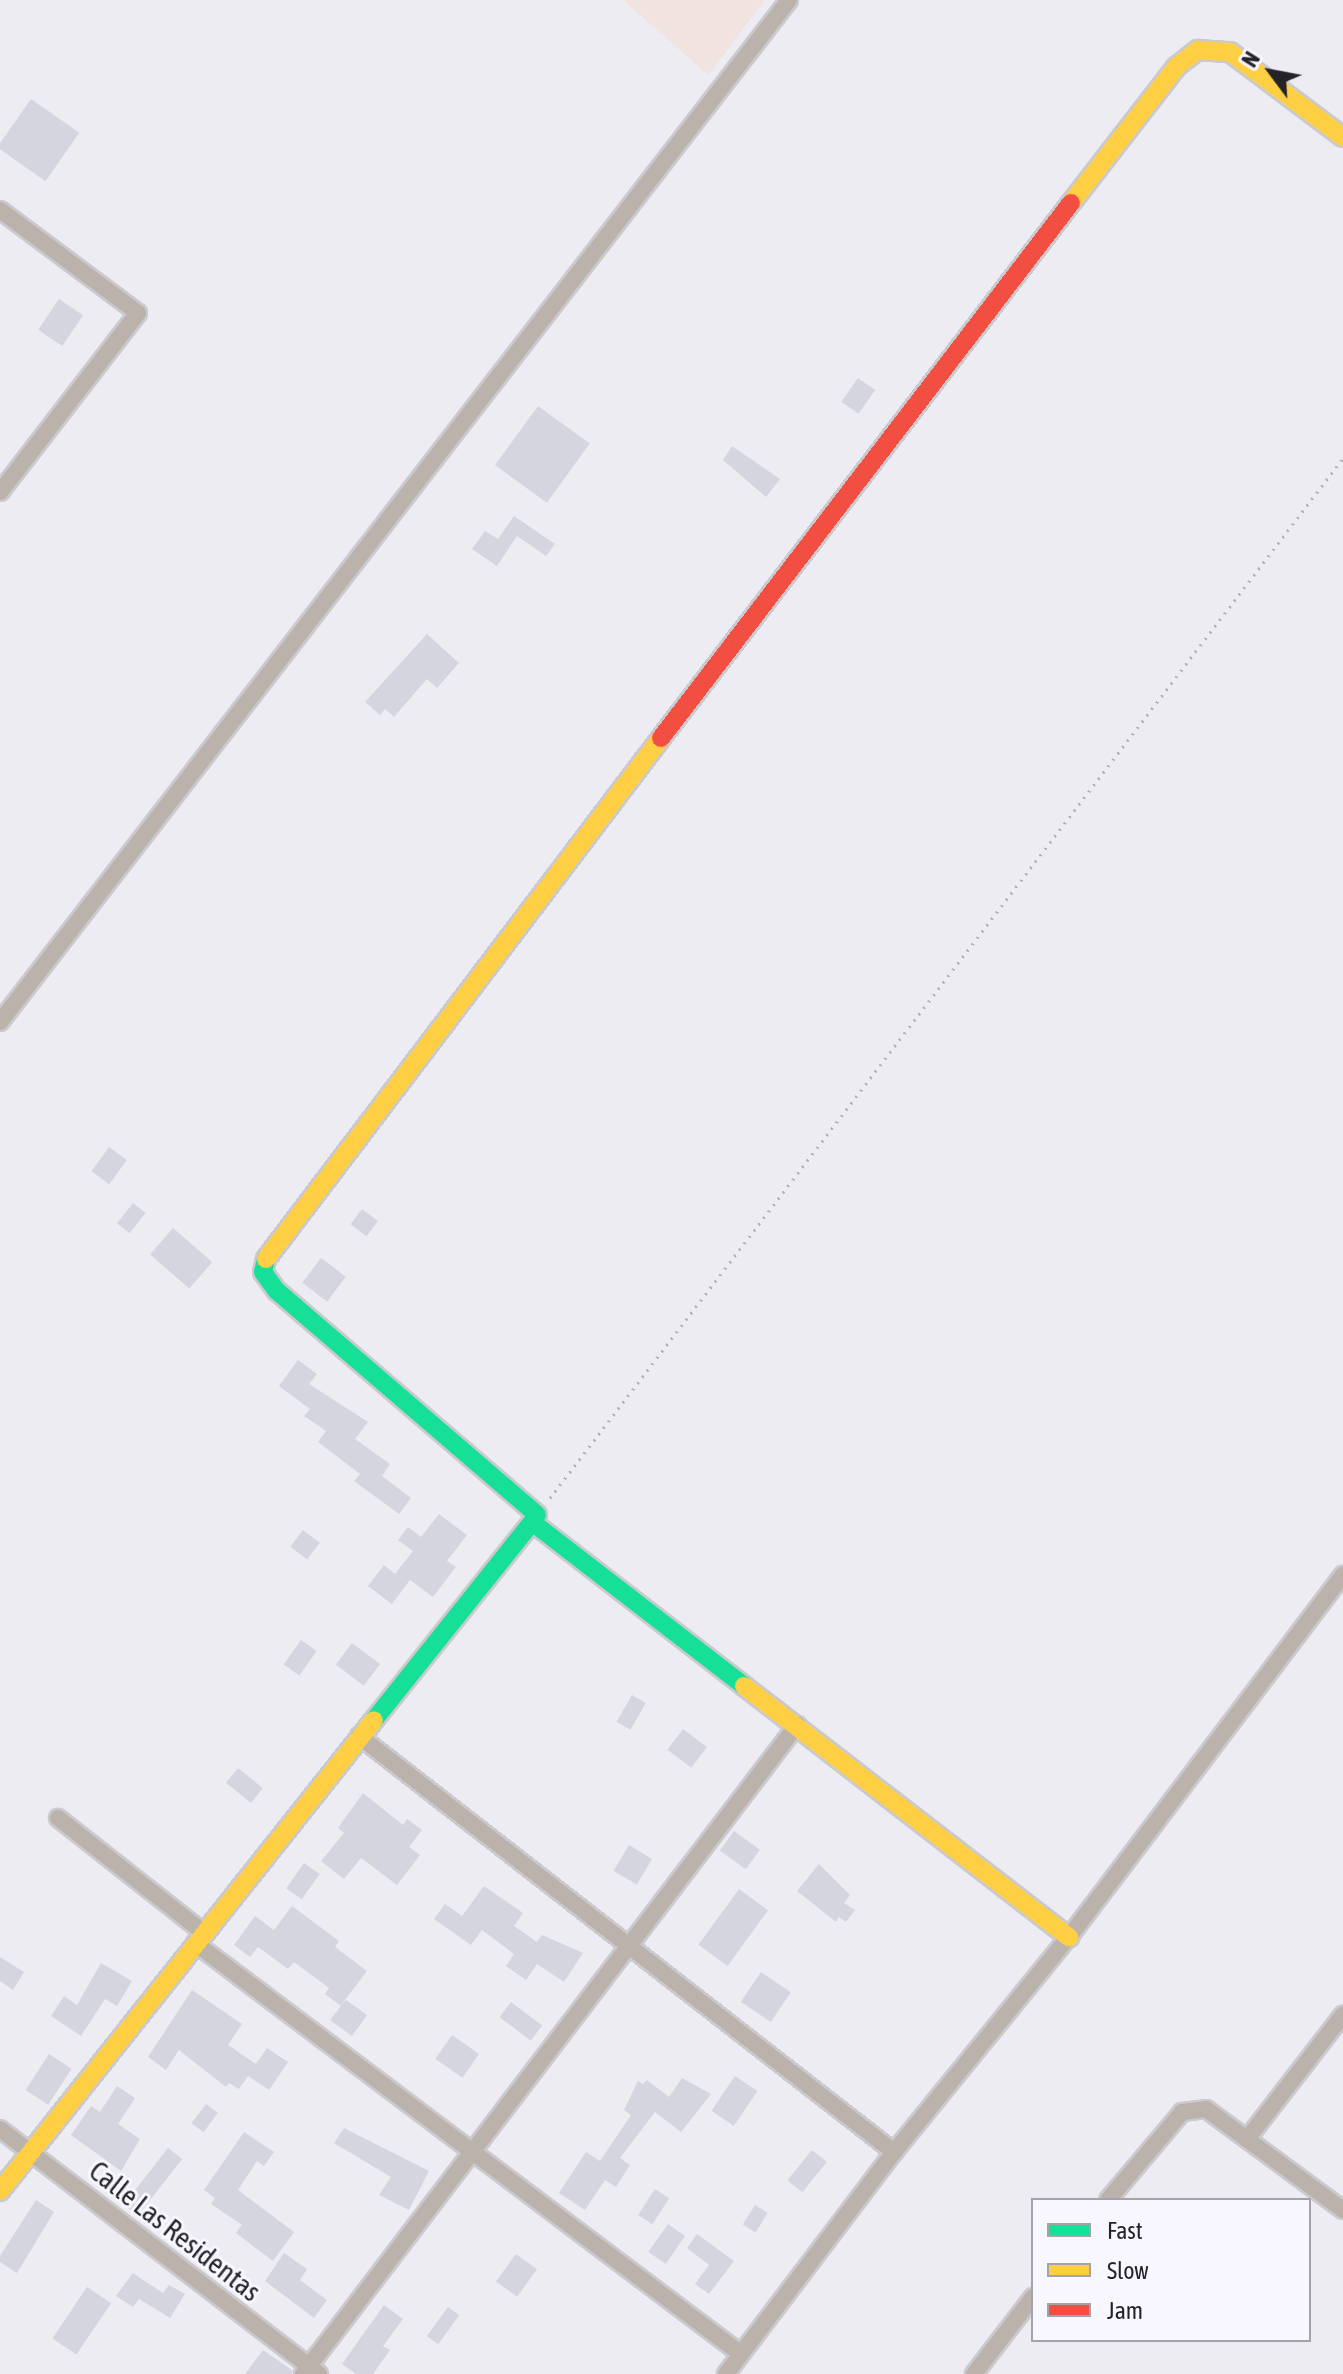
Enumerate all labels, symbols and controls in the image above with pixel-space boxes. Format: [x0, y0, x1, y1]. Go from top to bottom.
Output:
north arrow [1231, 32, 1311, 112]
text: N [1236, 47, 1265, 72]
street label: Calle Las Residentas [83, 2154, 267, 2308]
legend [1031, 2198, 1311, 2342]
text: Fast [1107, 2217, 1143, 2244]
text: Slow [1107, 2257, 1149, 2284]
text: Jam [1107, 2297, 1143, 2324]

